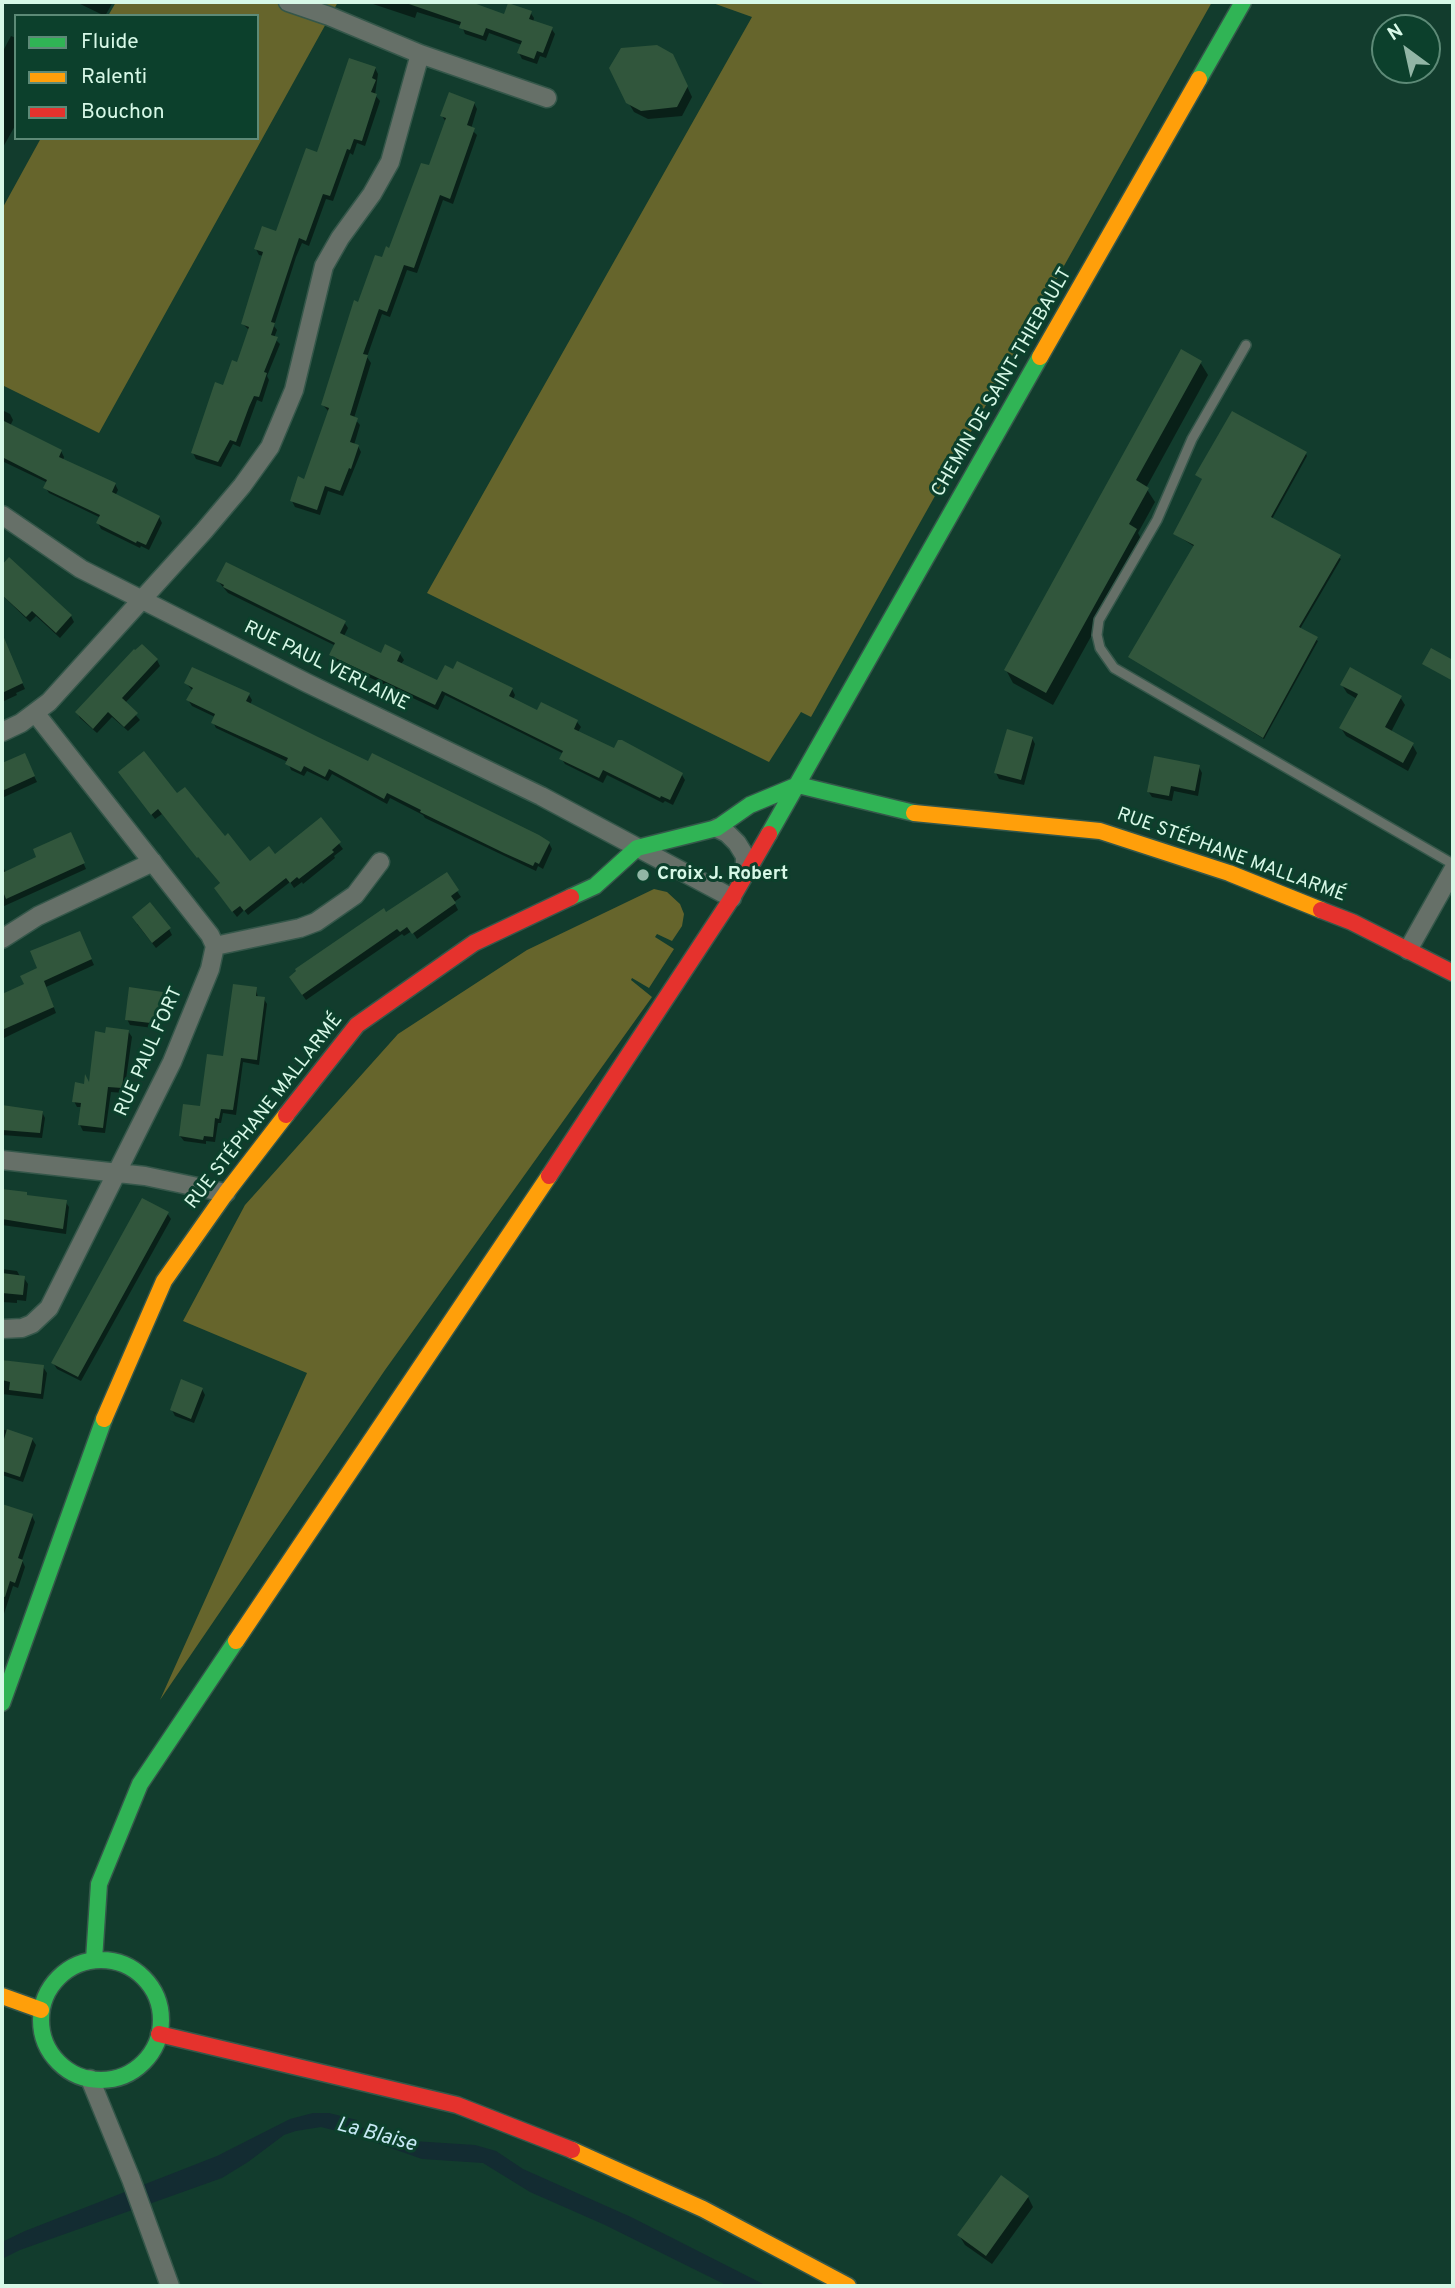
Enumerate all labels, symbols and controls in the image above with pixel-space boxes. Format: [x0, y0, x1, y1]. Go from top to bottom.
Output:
legend [14, 14, 259, 140]
north arrow [1371, 14, 1441, 84]
text: N [1383, 19, 1408, 47]
text: Fluide [81, 29, 139, 56]
text: Ralenti [81, 64, 147, 91]
text: Bouchon [81, 99, 164, 126]
street label: CHEMIN DE SAINT-THIEBAULT [928, 264, 1078, 502]
street label: RUE PAUL VERLAINE [240, 617, 412, 717]
street label: RUE STÉPHANE MALLARMÉ [1113, 804, 1349, 908]
place label: Croix J. Robert [657, 864, 788, 886]
marker: Croix J. Robert [635, 867, 651, 883]
street label: RUE PAUL FORT [111, 984, 189, 1120]
street label: RUE STÉPHANE MALLARMÉ [182, 1010, 348, 1214]
water label: La Blaise [333, 2113, 419, 2159]

